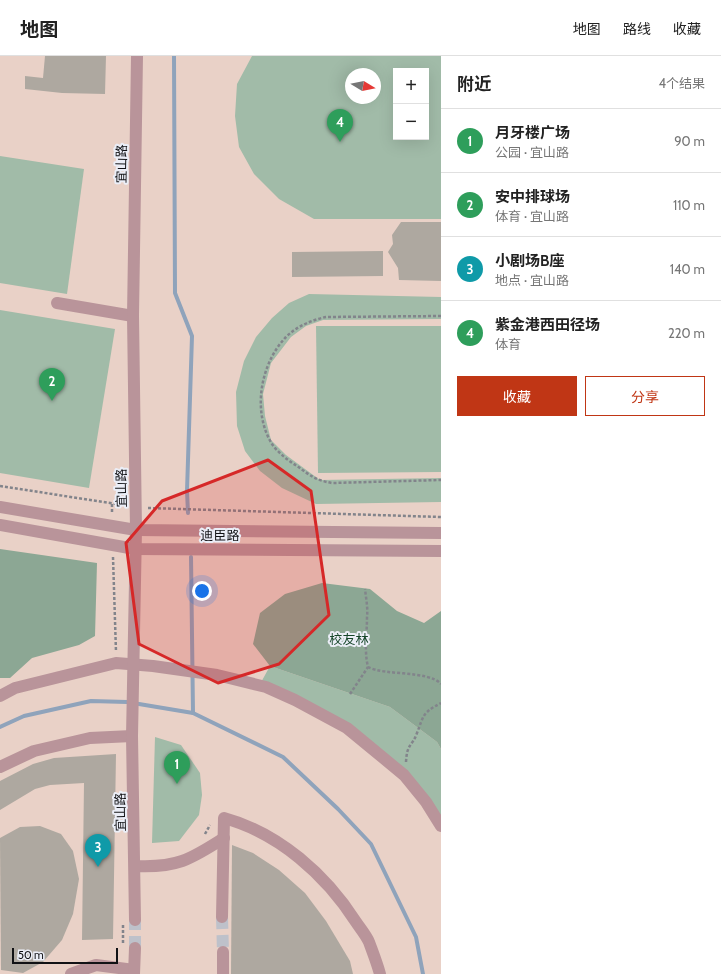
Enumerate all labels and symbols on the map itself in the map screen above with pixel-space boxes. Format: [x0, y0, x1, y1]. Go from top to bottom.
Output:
north arrow [345, 68, 381, 104]
pin: 4 [327, 109, 353, 142]
street label: 宜山路 [113, 144, 129, 184]
pin: 2 [39, 368, 65, 401]
street label: 宜山路 [113, 468, 129, 508]
street label: 迪臣路 [200, 527, 240, 543]
your location [192, 581, 212, 601]
park label: 校友林 [329, 631, 369, 647]
pin: 1 [164, 751, 190, 784]
street label: 宜山路 [112, 792, 128, 832]
pin: 3 [85, 834, 111, 867]
scale bar [12, 946, 118, 965]

